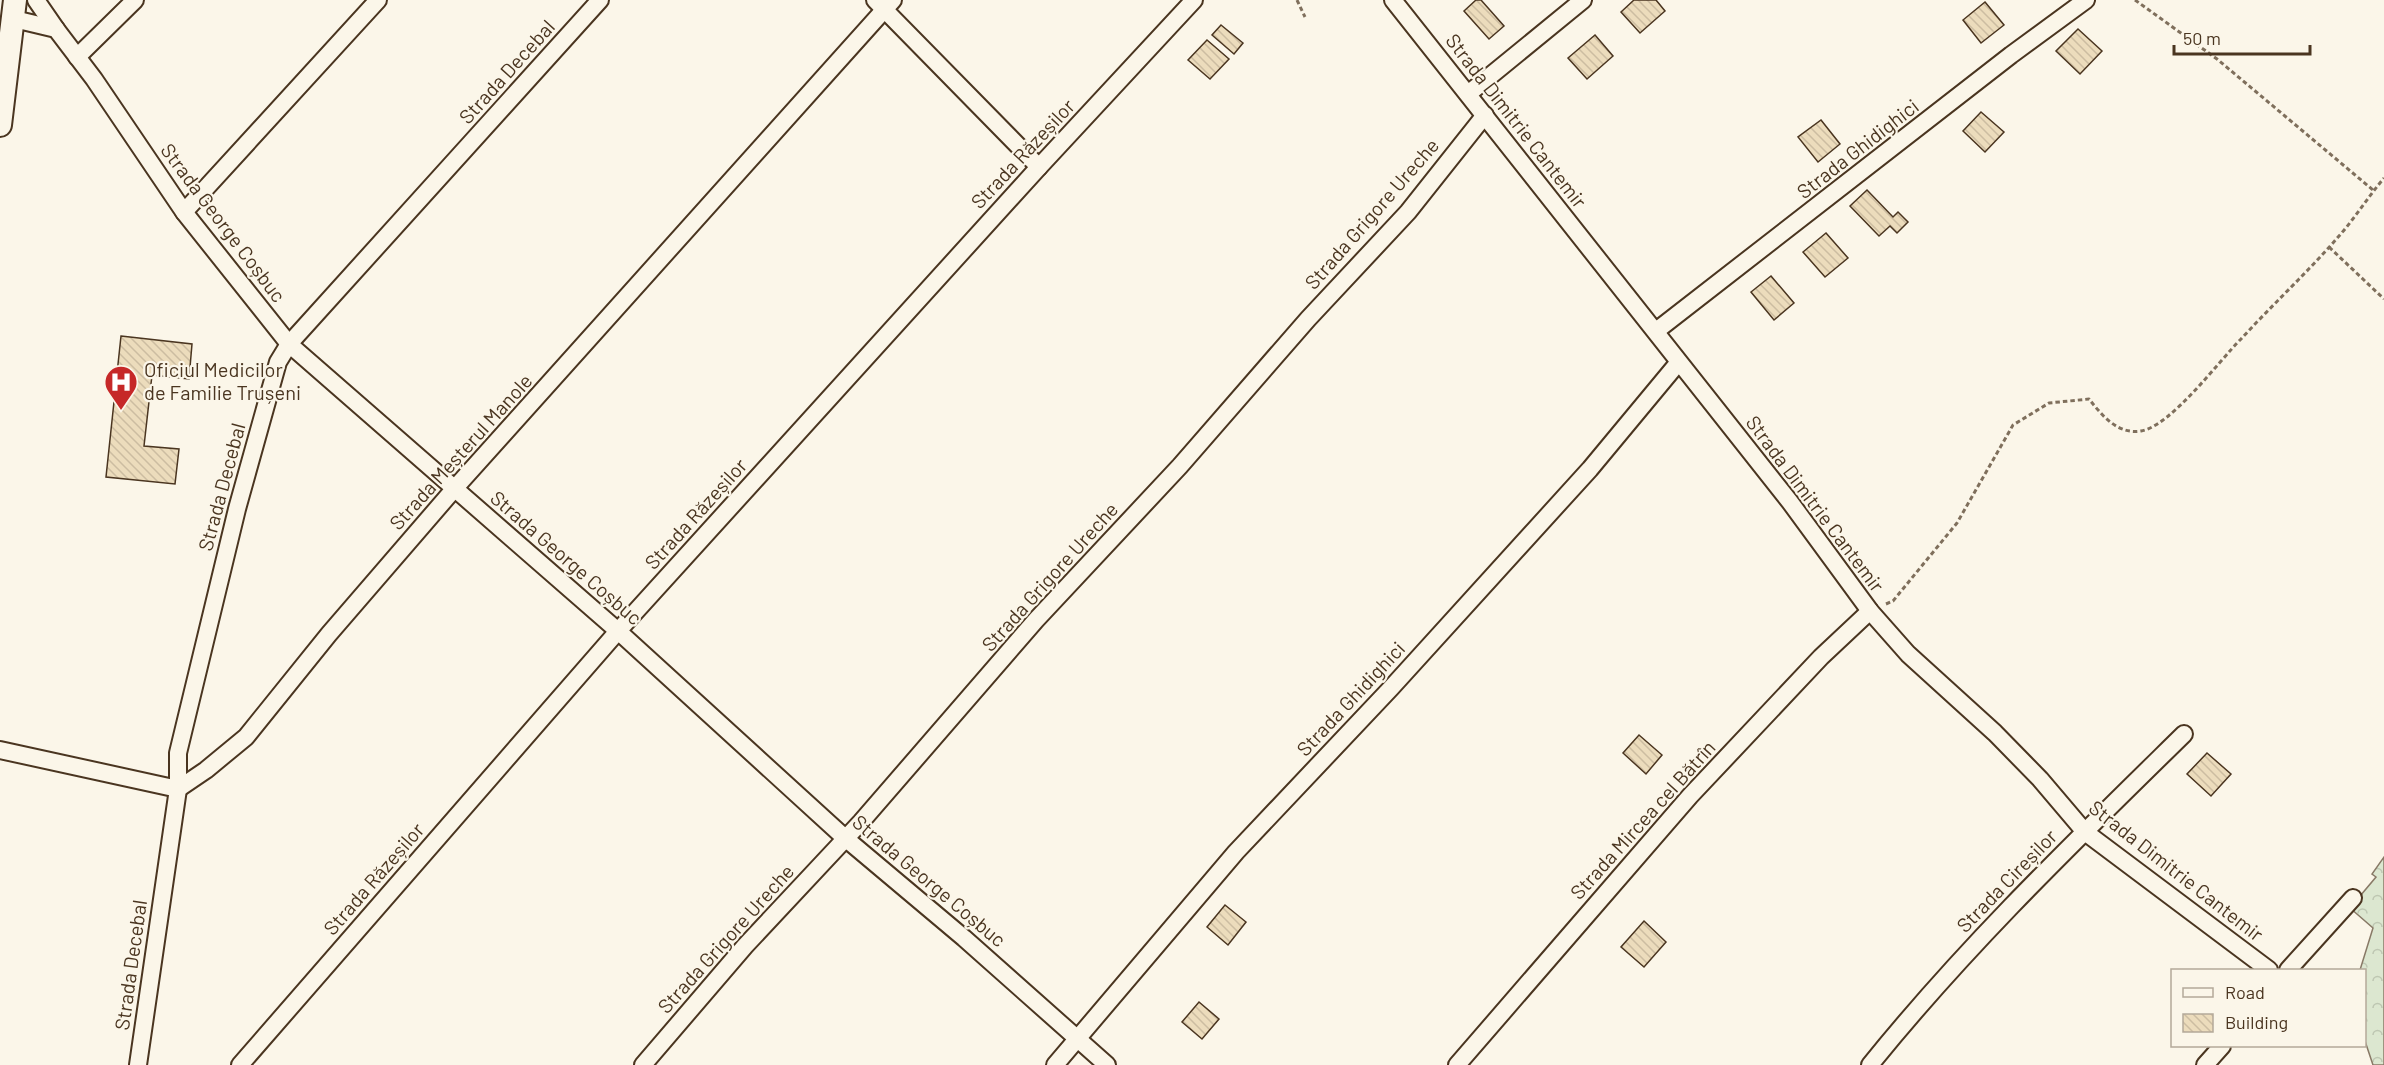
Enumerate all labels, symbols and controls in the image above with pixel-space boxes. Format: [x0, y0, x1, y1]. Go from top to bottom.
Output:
street label: Strada Decebal [453, 15, 559, 128]
scale bar [2174, 18, 2310, 56]
text: 50 m [2183, 27, 2221, 49]
street label: Strada Dimitrie Cantemir [1441, 28, 1592, 212]
street label: Strada Ghidighici [1792, 93, 1923, 203]
street label: Strada Răzeșilor [965, 94, 1079, 213]
street label: Strada Grigore Ureche [1299, 133, 1443, 294]
street label: Strada George Coșbuc [156, 138, 291, 306]
place label: Oficiul Medicilor de Familie Trușeni [144, 357, 301, 404]
hospital icon: Oficiul Medicilor de Familie Trușeni [103, 364, 139, 411]
street label: Strada Meșterul Manole [384, 368, 537, 534]
street label: Strada Dimitrie Cantemir [1742, 411, 1890, 596]
street label: Strada Decebal [192, 420, 250, 553]
street label: Strada Răzeșilor [639, 453, 751, 574]
street label: Strada George Coșbuc [486, 485, 647, 629]
street label: Strada Grigore Ureche [976, 497, 1122, 656]
street label: Strada Ghidighici [1291, 636, 1409, 761]
street label: Strada Mircea cel Bătrîn [1565, 735, 1720, 904]
street label: Strada Dimitrie Cantemir [2085, 795, 2269, 946]
street label: Strada George Coșbuc [848, 809, 1011, 951]
street label: Strada Răzeșilor [318, 817, 429, 939]
street label: Strada Cireșilor [1951, 824, 2061, 937]
street label: Strada Grigore Ureche [652, 859, 798, 1018]
street label: Strada Decebal [109, 898, 151, 1032]
legend [2171, 969, 2366, 1047]
text: Road [2225, 981, 2265, 1003]
text: Building [2225, 1011, 2288, 1033]

